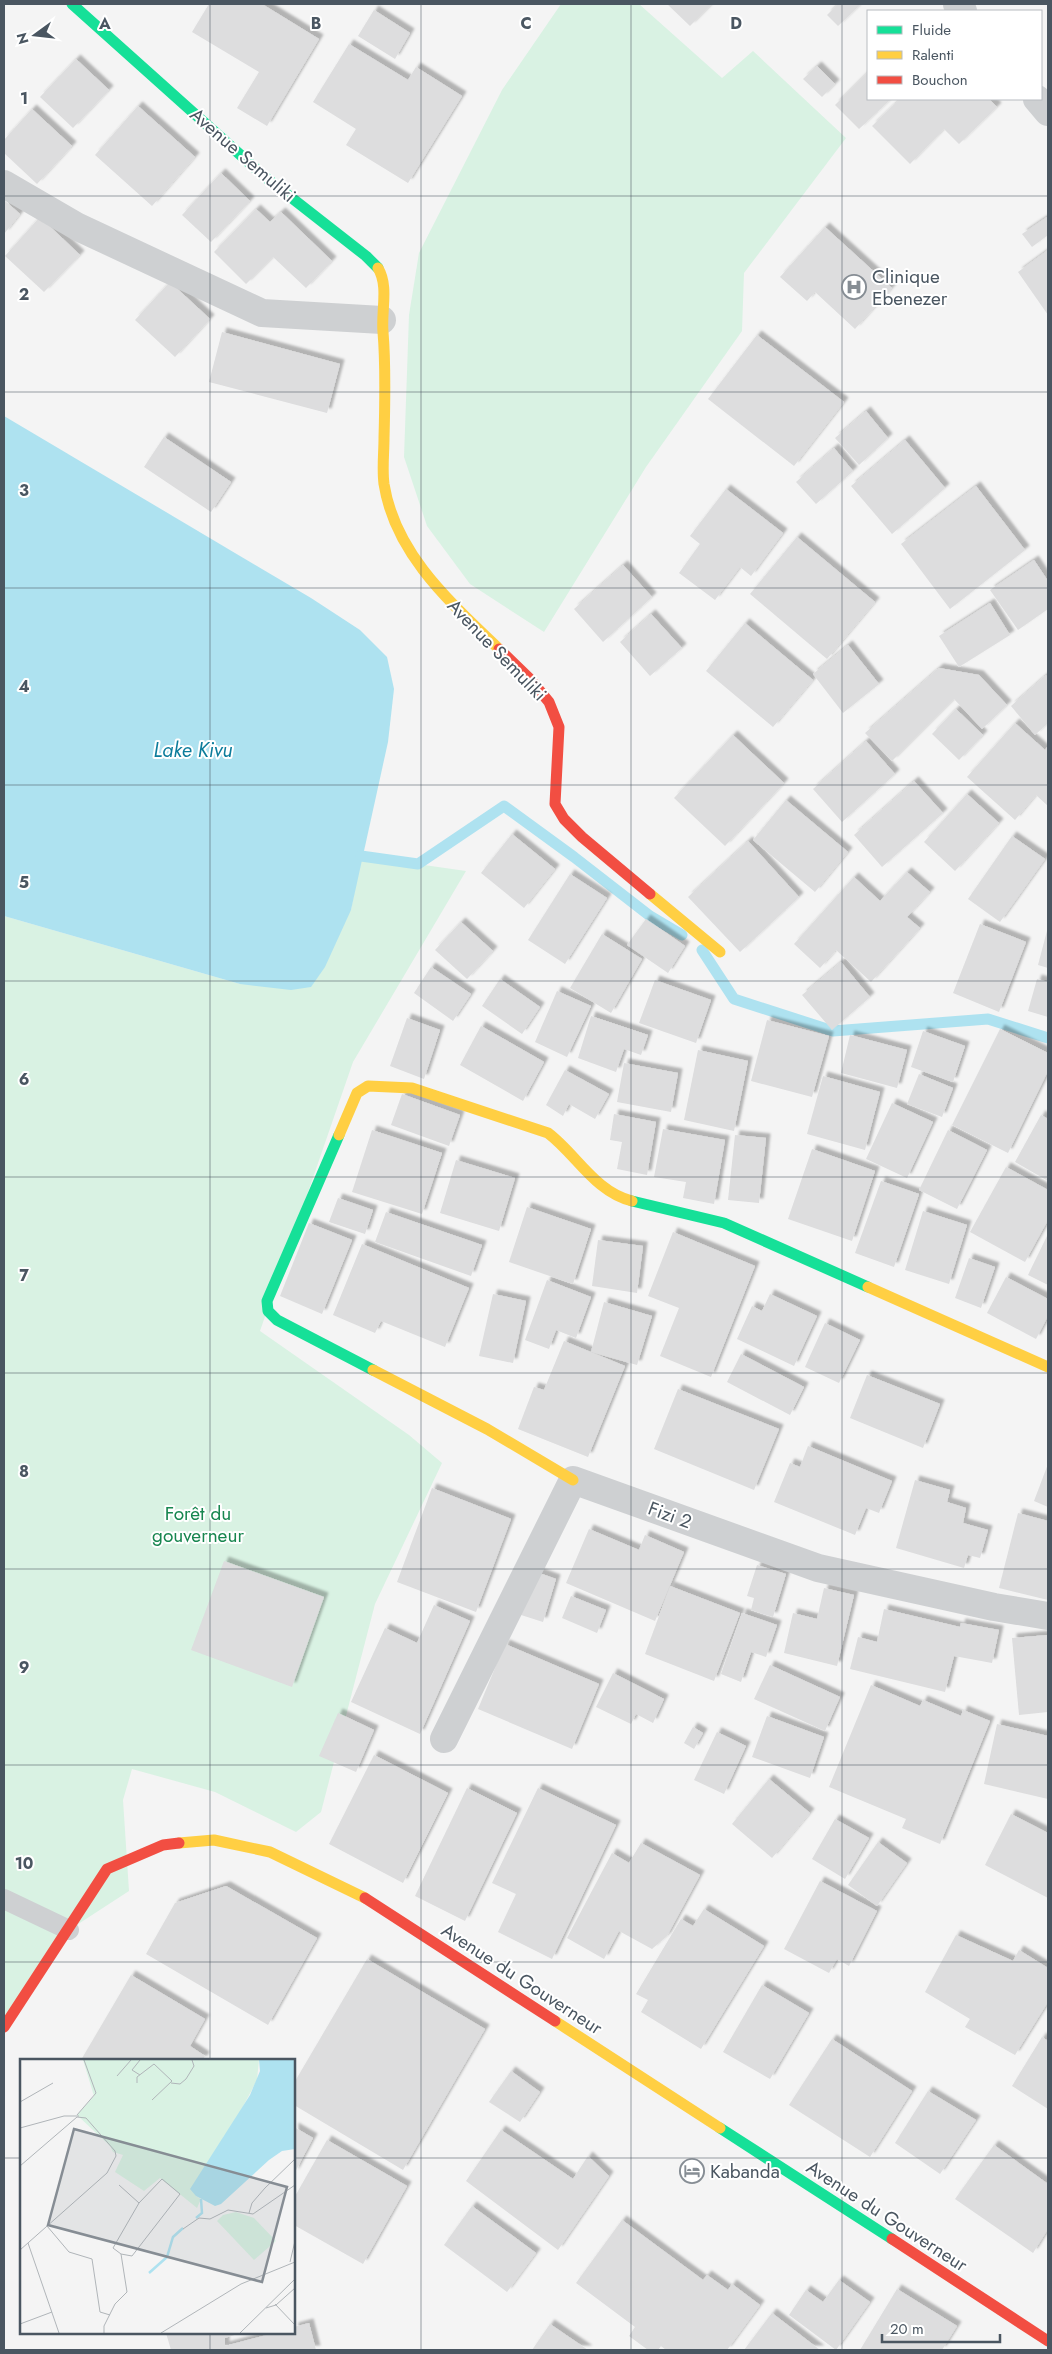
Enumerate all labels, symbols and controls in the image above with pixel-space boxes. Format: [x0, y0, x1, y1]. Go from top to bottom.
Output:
north arrow [10, 10, 60, 60]
legend [867, 10, 1042, 100]
text: A [98, 12, 111, 35]
text: B [311, 12, 321, 35]
text: C [520, 12, 532, 35]
text: D [730, 12, 742, 35]
text: Fluide [912, 19, 951, 41]
text: N [11, 30, 34, 46]
text: Ralenti [912, 44, 954, 66]
text: Bouchon [912, 69, 968, 91]
text: 1 [20, 87, 28, 110]
street label: Avenue Semuliki [184, 101, 302, 209]
place label: Clinique Ebenezer [872, 263, 948, 312]
hospital icon: Clinique Ebenezer [841, 274, 867, 300]
text: 2 [19, 283, 29, 306]
text: 3 [19, 479, 29, 502]
street label: Avenue Semuliki [441, 593, 553, 707]
text: 4 [18, 675, 30, 698]
water label: Lake Kivu [154, 736, 232, 765]
text: 5 [19, 871, 29, 894]
text: 6 [19, 1068, 29, 1091]
text: 7 [19, 1264, 29, 1287]
text: 8 [19, 1460, 29, 1483]
street label: Fizi 2 [644, 1495, 696, 1535]
park label: Forêt du gouverneur [152, 1500, 244, 1549]
text: 9 [19, 1656, 29, 1679]
text: 10 [15, 1852, 33, 1875]
street label: Avenue du Gouverneur [436, 1917, 608, 2042]
inset map [20, 2059, 295, 2334]
street label: Avenue du Gouverneur [801, 2154, 973, 2279]
hotel icon: Kabanda [679, 2158, 705, 2184]
place label: Kabanda [710, 2158, 780, 2185]
scale bar [882, 2312, 1000, 2344]
text: 20 m [890, 2318, 924, 2340]

